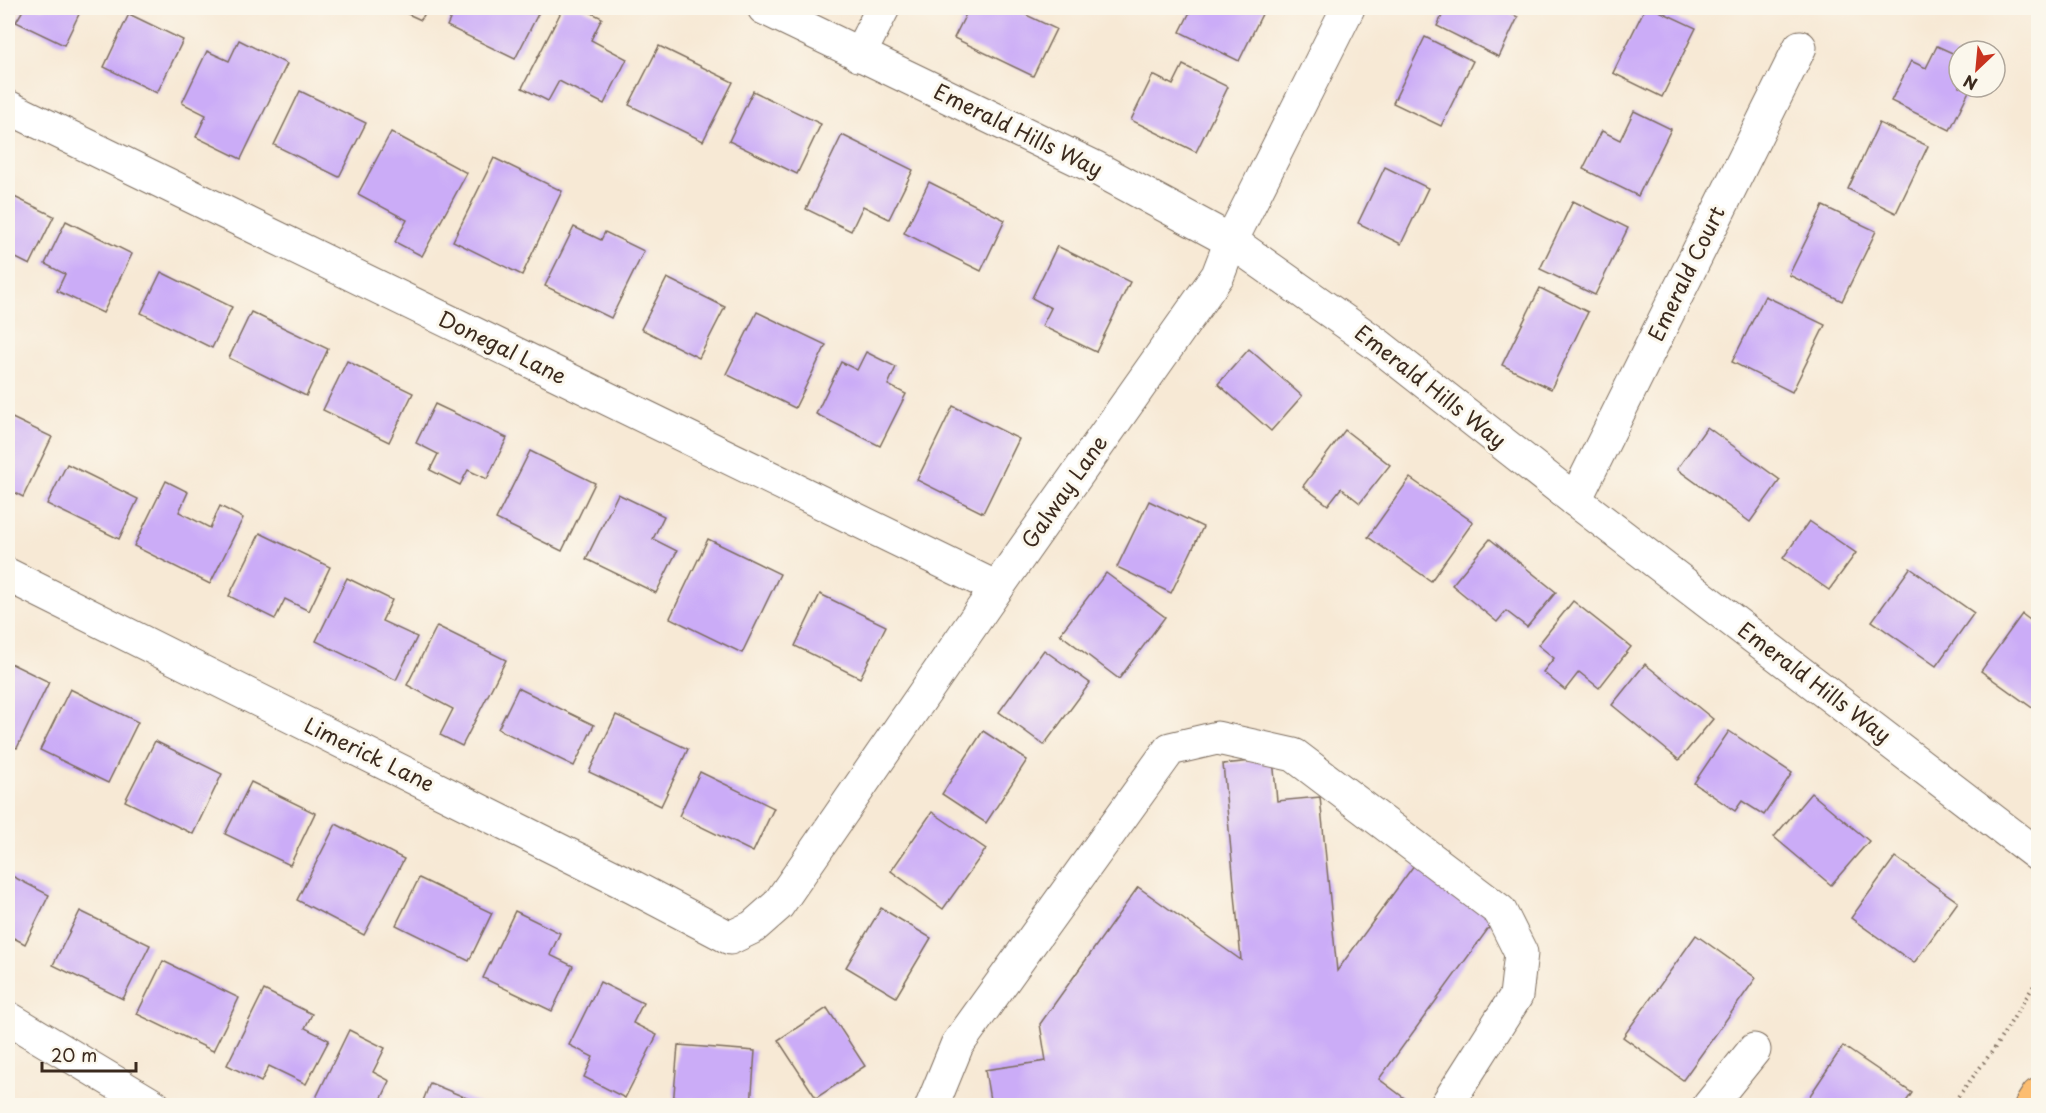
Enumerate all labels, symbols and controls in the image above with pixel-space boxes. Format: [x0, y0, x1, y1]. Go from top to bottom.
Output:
north arrow [1947, 39, 2007, 99]
text: N [1959, 70, 1981, 97]
street label: Emerald Hills Way [929, 74, 1109, 184]
street label: Emerald Court [1639, 200, 1732, 346]
street label: Donegal Lane [433, 301, 573, 391]
street label: Emerald Hills Way [1349, 316, 1514, 455]
street label: Galway Lane [1012, 428, 1114, 554]
street label: Emerald Hills Way [1732, 613, 1899, 750]
street label: Limerick Lane [299, 708, 440, 798]
scale bar [42, 1035, 136, 1073]
text: 20 m [51, 1041, 97, 1068]

